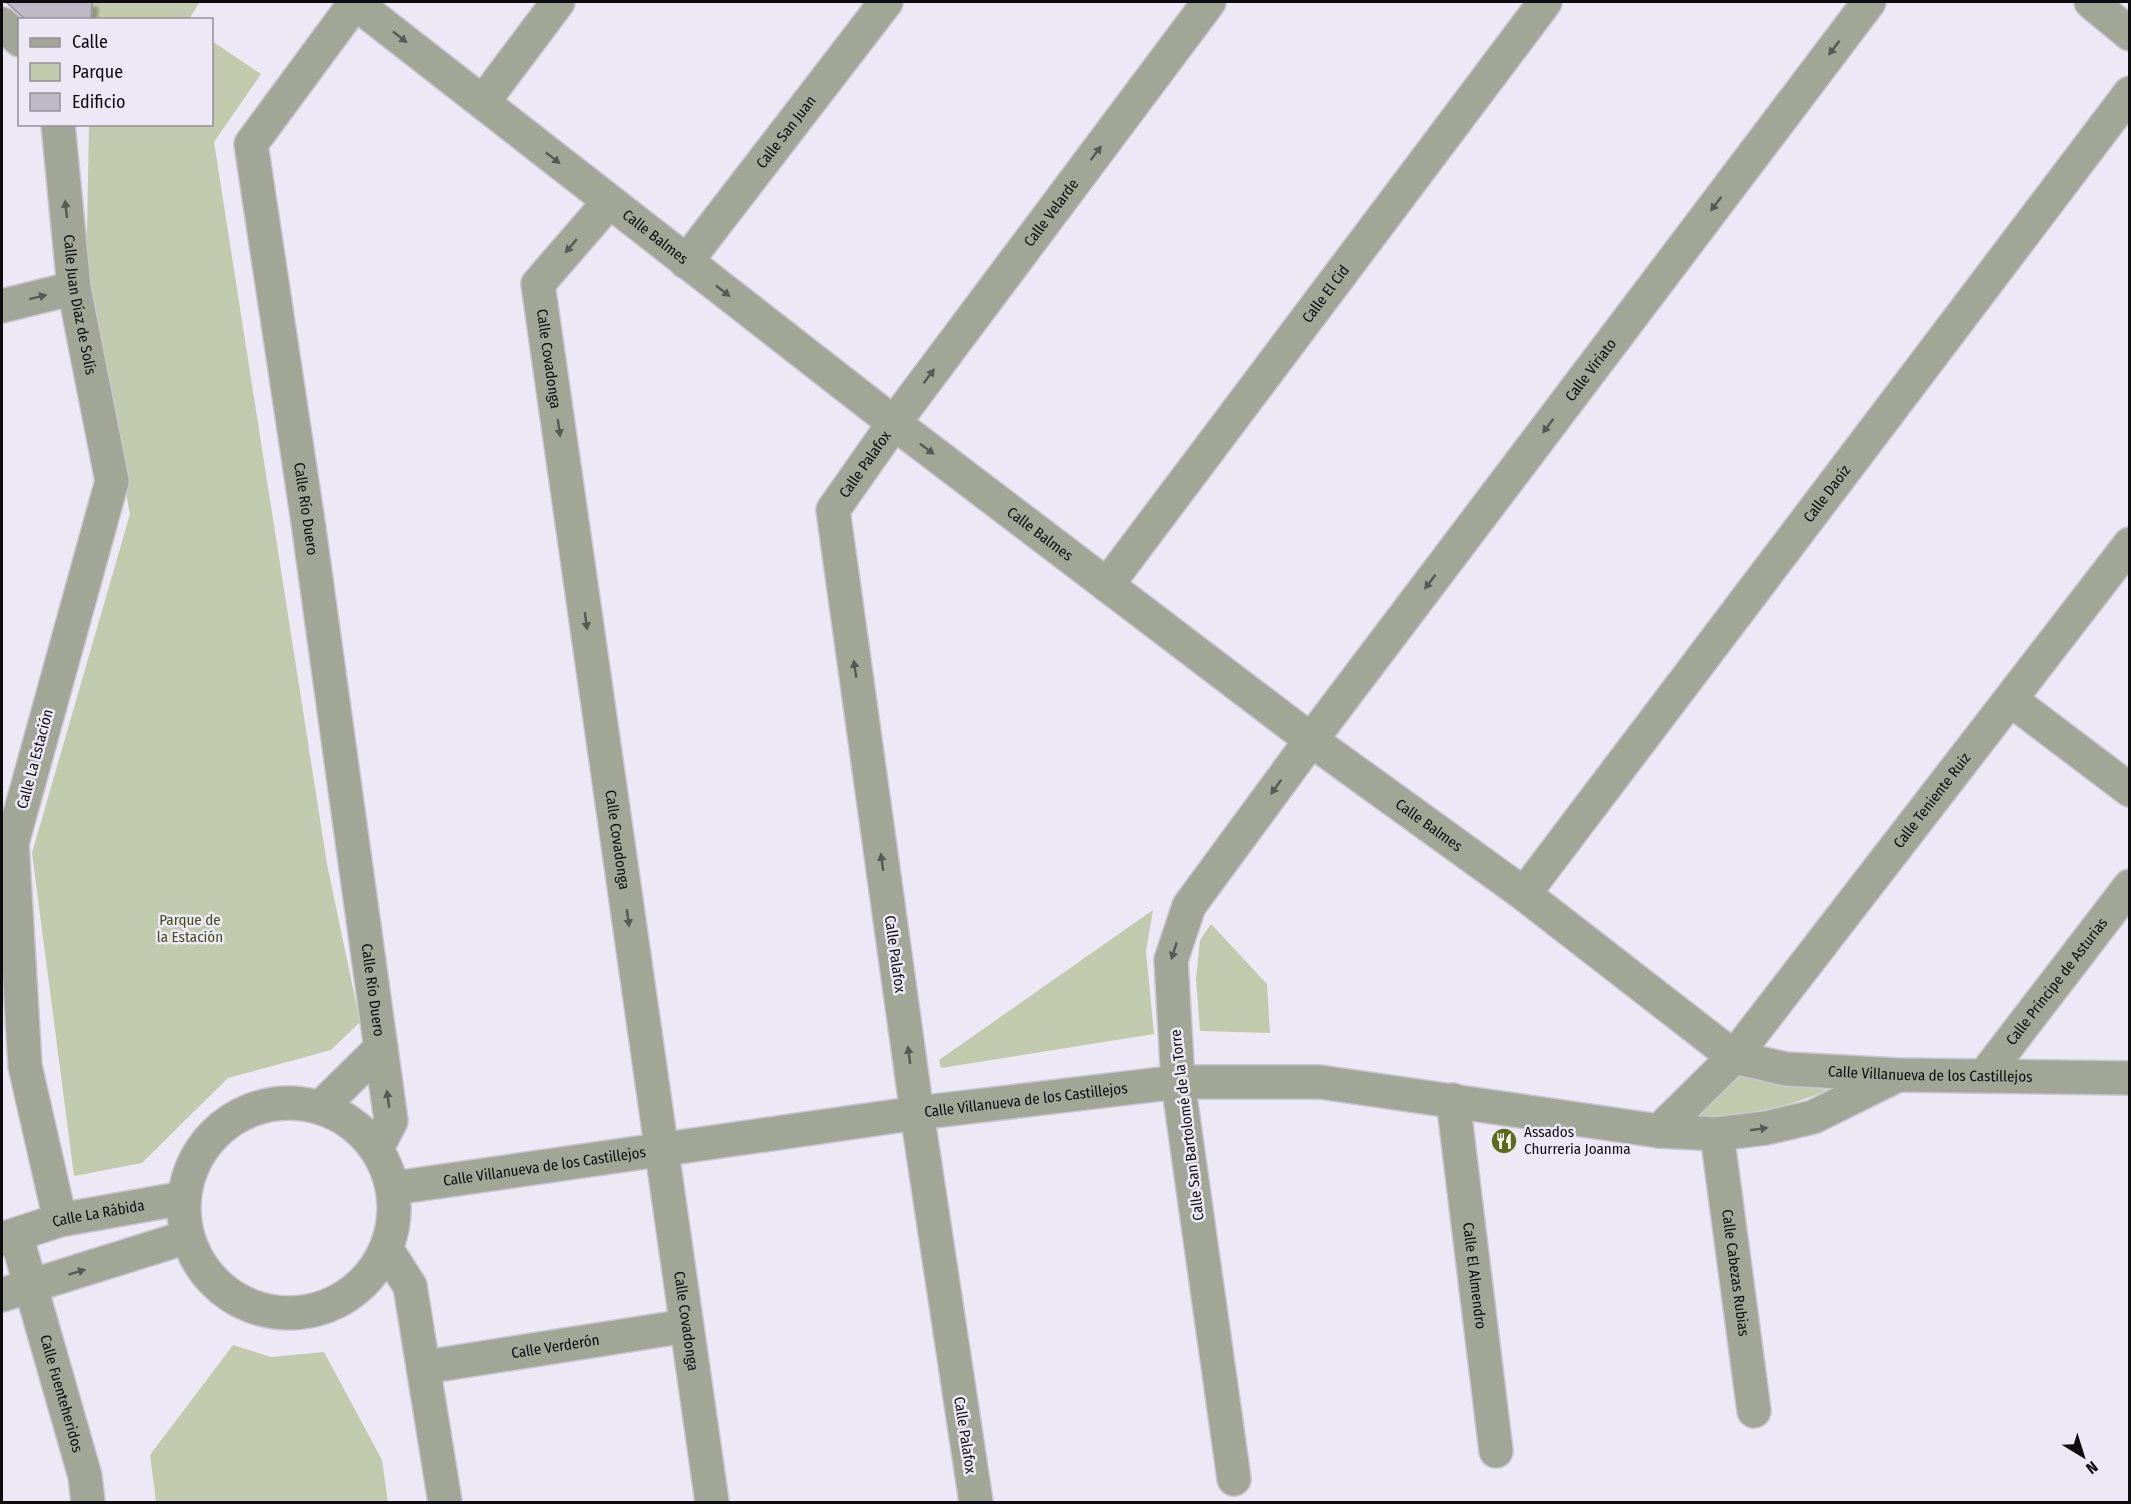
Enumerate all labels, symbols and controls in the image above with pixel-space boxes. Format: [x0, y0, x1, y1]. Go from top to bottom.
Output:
legend [18, 18, 213, 126]
text: Calle [72, 31, 108, 53]
one-way arrow [392, 31, 408, 44]
one-way arrow [1828, 40, 1840, 56]
text: Parque [72, 61, 123, 83]
text: Edificio [72, 91, 125, 113]
street label: Calle San Juan [752, 92, 820, 172]
one-way arrow [1090, 145, 1102, 161]
one-way arrow [546, 151, 561, 163]
street label: Calle Velarde [1020, 176, 1082, 250]
one-way arrow [1711, 196, 1723, 211]
one-way arrow [61, 199, 71, 218]
street label: Calle Balmes [619, 206, 692, 268]
street label: Calle Juan Díaz de Solís [60, 234, 100, 376]
one-way arrow [565, 238, 578, 253]
street label: Calle El Cid [1298, 262, 1353, 326]
one-way arrow [716, 285, 731, 297]
one-way arrow [29, 291, 47, 301]
street label: Calle Covadonga [533, 308, 565, 410]
street label: Calle Viriato [1561, 335, 1620, 405]
one-way arrow [923, 369, 935, 385]
one-way arrow [554, 418, 563, 437]
one-way arrow [1542, 418, 1554, 434]
street label: Calle Palafox [835, 427, 895, 501]
one-way arrow [920, 442, 935, 454]
street label: Calle Río Duero [290, 461, 322, 556]
street label: Calle Daoíz [1799, 461, 1854, 526]
street label: Calle Balmes [1003, 503, 1077, 565]
one-way arrow [1425, 574, 1437, 589]
one-way arrow [581, 611, 590, 630]
one-way arrow [850, 659, 859, 678]
street label: Calle La Estación [13, 707, 57, 811]
street label: Calle Teniente Ruiz [1890, 749, 1974, 852]
one-way arrow [1270, 779, 1282, 795]
street label: Calle Covadonga [601, 789, 633, 891]
street label: Calle Balmes [1392, 795, 1466, 855]
one-way arrow [877, 852, 886, 871]
one-way arrow [623, 909, 632, 928]
park label: Parque de la Estación [157, 911, 223, 946]
street label: Calle Palafox [881, 914, 909, 994]
street label: Calle Príncipe de Asturias [2002, 914, 2111, 1049]
street label: Calle Río Duero [358, 942, 388, 1038]
one-way arrow [1169, 942, 1178, 960]
street label: Calle San Bartolomé de la Torre [1166, 1028, 1208, 1222]
one-way arrow [904, 1045, 913, 1064]
street label: Calle Villanueva de los Castillejos [1828, 1062, 2033, 1086]
street label: Calle Villanueva de los Castillejos [923, 1079, 1128, 1121]
one-way arrow [383, 1090, 392, 1109]
place label: Assados Churreria Joanma [1524, 1123, 1631, 1158]
one-way arrow [1750, 1124, 1769, 1133]
restaurant icon: Assados Churreria Joanma [1489, 1126, 1519, 1156]
street label: Calle Villanueva de los Castillejos [442, 1143, 647, 1190]
street label: Calle La Rábida [50, 1196, 146, 1231]
street label: Calle Cabezas Rubias [1718, 1208, 1753, 1337]
street label: Calle El Almendro [1459, 1221, 1490, 1330]
one-way arrow [68, 1267, 86, 1276]
street label: Calle Covadonga [670, 1270, 702, 1372]
street label: Calle Verderón [510, 1331, 601, 1362]
street label: Calle Fuenteheridos [36, 1333, 87, 1455]
street label: Calle Palafox [950, 1395, 980, 1475]
north arrow [2053, 1426, 2113, 1486]
text: N [2082, 1457, 2102, 1478]

